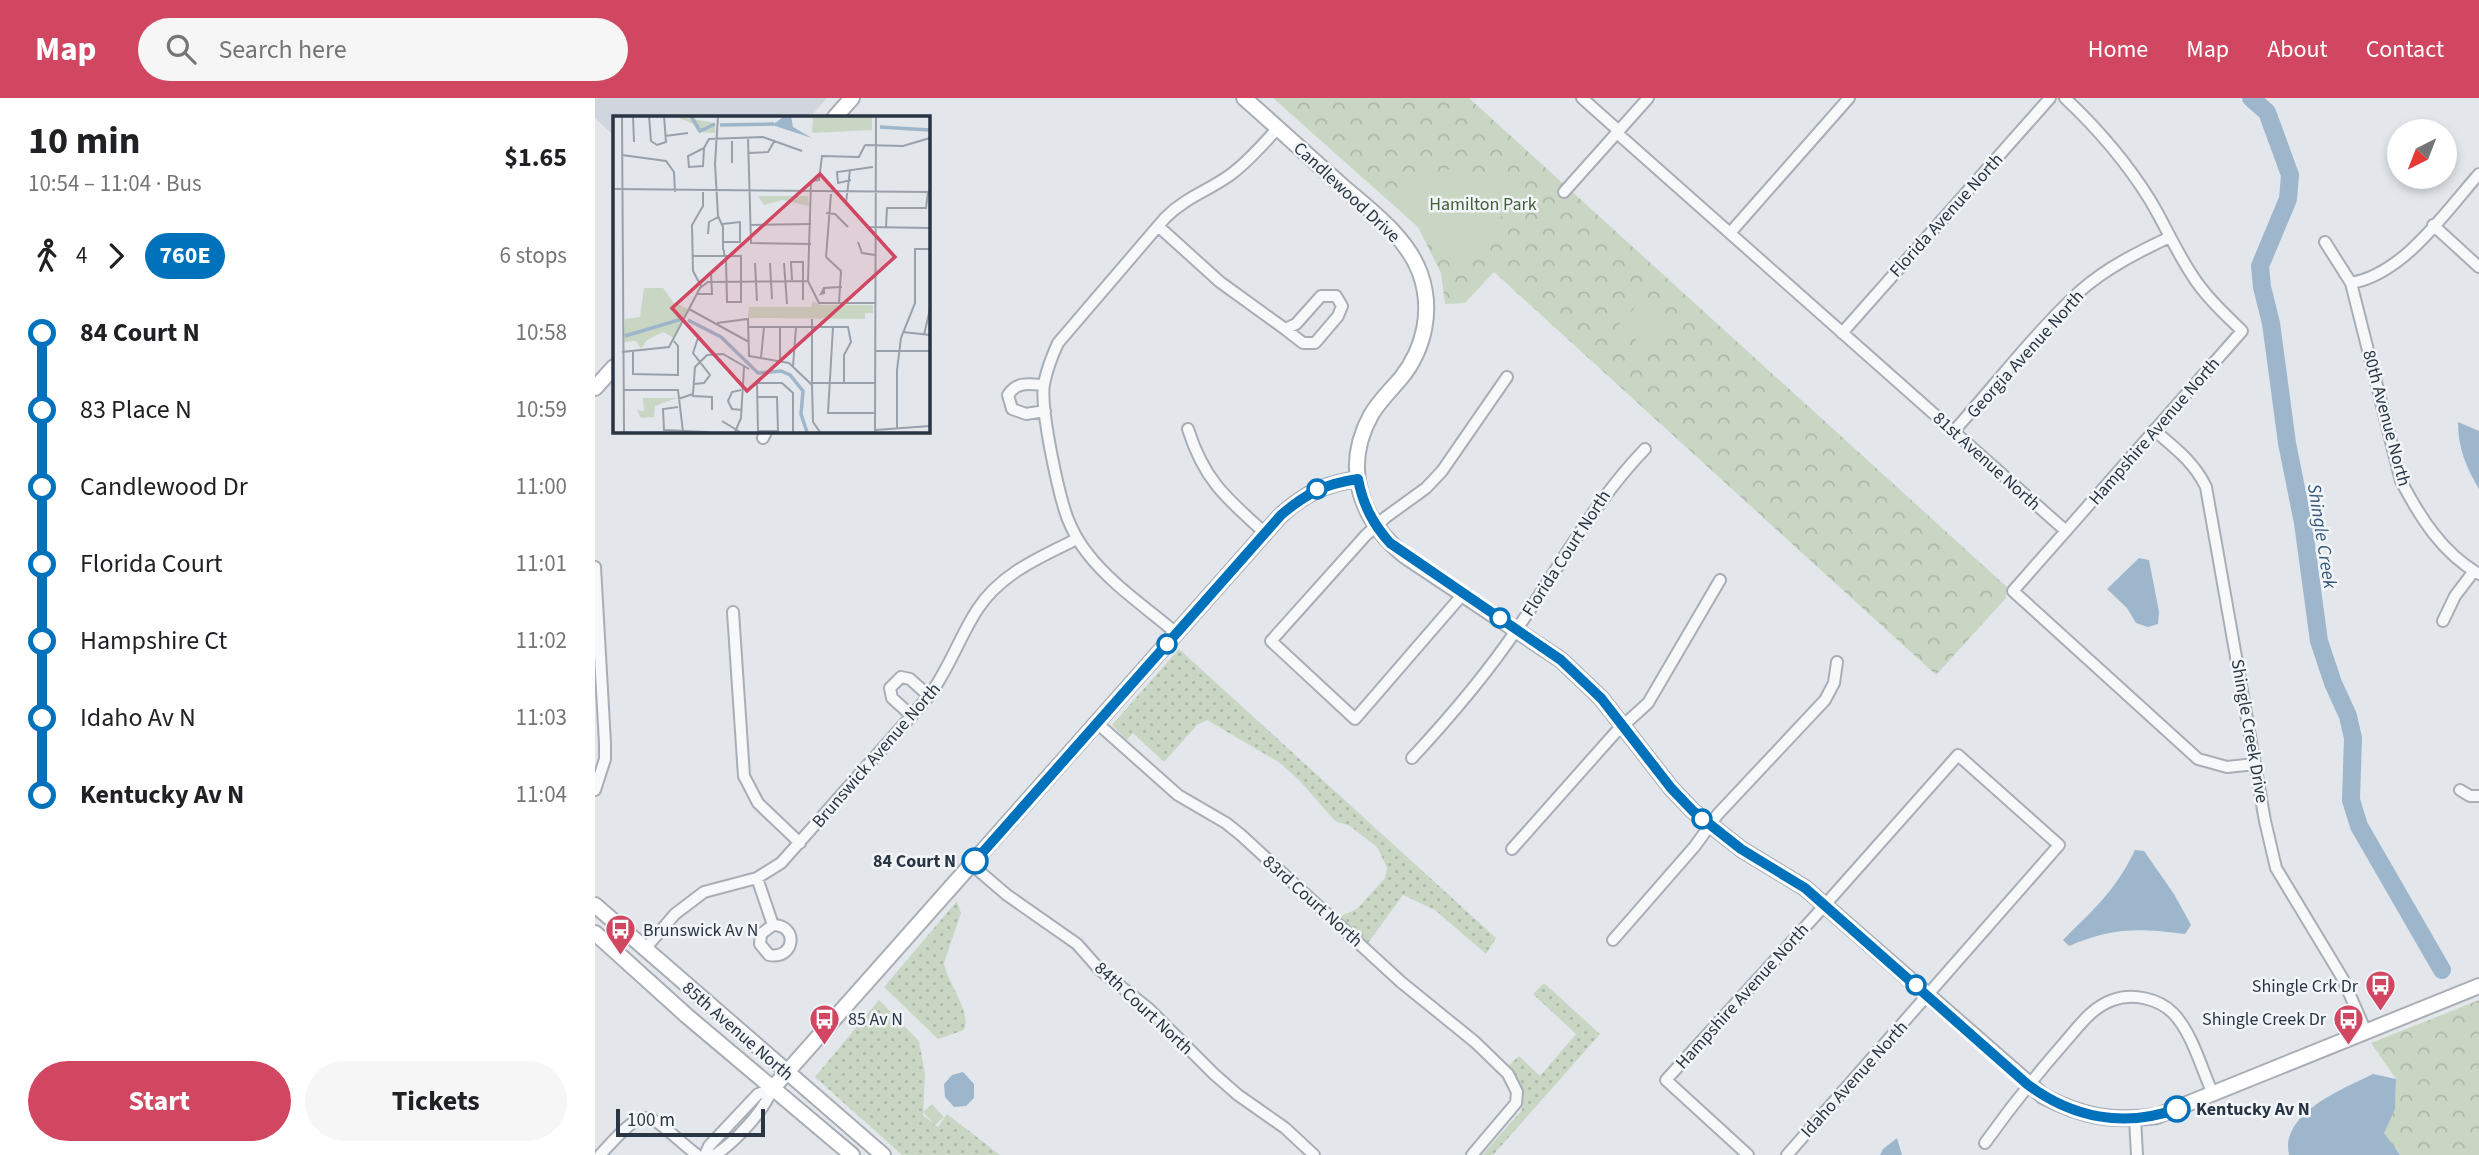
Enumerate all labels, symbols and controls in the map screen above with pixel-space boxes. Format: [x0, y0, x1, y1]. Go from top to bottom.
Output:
search box [138, 18, 628, 81]
text: Map [35, 26, 96, 73]
icon: search [162, 30, 200, 68]
text: Search here [218, 31, 347, 68]
text: Home [2088, 32, 2148, 67]
text: Map [2186, 32, 2229, 67]
text: About [2267, 32, 2328, 67]
text: Contact [2366, 32, 2444, 67]
text: 10 min [28, 114, 141, 168]
inset map [613, 116, 929, 432]
north arrow [2387, 119, 2457, 189]
map controls [2387, 119, 2457, 189]
street label: Candlewood Drive [1288, 136, 1406, 249]
text: $1.65 [504, 139, 567, 176]
street label: Florida Avenue North [1884, 148, 2009, 283]
text: 10:54 – 11:04 · Bus [28, 167, 202, 200]
park label: Hamilton Park [1429, 192, 1537, 217]
icon: walk [28, 237, 66, 275]
icon: forward [97, 237, 135, 275]
text: 760E [159, 238, 211, 273]
text: 4 [76, 239, 87, 272]
text: 6 stops [500, 239, 567, 272]
street label: Georgia Avenue North [1961, 285, 2090, 424]
text: 84 Court N [80, 314, 200, 351]
text: 10:58 [516, 316, 567, 349]
street label: 80th Avenue North [2356, 347, 2417, 489]
street label: Hampshire Avenue North [2083, 352, 2226, 511]
text: 83 Place N [80, 391, 192, 428]
text: 10:59 [516, 393, 567, 426]
street label: 81st Avenue North [1927, 406, 2046, 517]
text: Candlewood Dr [80, 468, 248, 505]
text: 11:00 [516, 470, 567, 503]
unlabelled marker [1307, 479, 1327, 499]
water label: Shingle Creek [2300, 482, 2343, 592]
street label: Florida Court North [1516, 485, 1617, 621]
text: Florida Court [80, 545, 223, 582]
text: 11:01 [516, 547, 567, 580]
unlabelled marker [1490, 608, 1510, 628]
text: Hampshire Ct [80, 622, 227, 659]
text: 11:02 [516, 624, 567, 657]
unlabelled marker [1157, 634, 1177, 654]
street label: Shingle Creek Drive [2225, 657, 2274, 805]
street label: Brunswick Avenue North [806, 677, 946, 833]
text: Idaho Av N [80, 699, 196, 736]
text: 11:03 [516, 701, 567, 734]
text: Kentucky Av N [80, 776, 244, 813]
text: 11:04 [516, 778, 567, 811]
unlabelled marker [1692, 809, 1712, 829]
marker: 84 Court N [962, 848, 988, 874]
place label: 84 Court N [873, 849, 956, 874]
street label: 83rd Court North [1257, 850, 1368, 953]
bus stop icon: Brunswick Av N [603, 913, 637, 957]
place label: Brunswick Av N [643, 918, 758, 943]
street label: Hampshire Avenue North [1670, 918, 1815, 1075]
street label: 84th Court North [1089, 956, 1198, 1061]
bus stop icon: Shingle Crk Dr [2364, 969, 2398, 1013]
place label: Shingle Crk Dr [2252, 974, 2359, 999]
unlabelled marker [1906, 975, 1926, 995]
street label: 85th Avenue North [677, 976, 799, 1087]
bus stop icon: 85 Av N [808, 1002, 842, 1046]
bus stop icon: Shingle Creek Dr [2332, 1002, 2366, 1046]
place label: 85 Av N [848, 1007, 903, 1032]
place label: Shingle Creek Dr [2202, 1007, 2327, 1032]
street label: Idaho Avenue North [1795, 1015, 1914, 1143]
button: Start [28, 1061, 291, 1141]
button: Tickets [305, 1061, 567, 1141]
marker: Kentucky Av N [2164, 1096, 2190, 1122]
place label: Kentucky Av N [2196, 1097, 2310, 1122]
scale bar [616, 1106, 765, 1138]
text: 100 m [627, 1107, 675, 1134]

